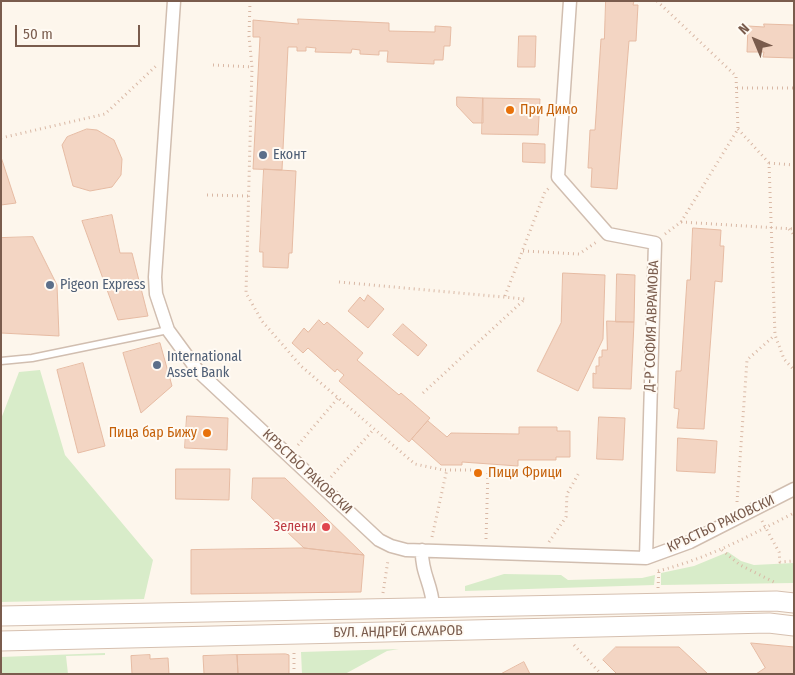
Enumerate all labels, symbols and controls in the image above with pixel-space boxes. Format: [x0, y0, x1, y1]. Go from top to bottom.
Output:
scale bar [18, 15, 142, 47]
north arrow [730, 15, 780, 65]
text: N [735, 20, 753, 38]
text: 50 m [23, 25, 53, 43]
place label: При Димо [520, 102, 578, 118]
marker: При Димо [504, 104, 516, 116]
place label: Еконт [273, 147, 306, 163]
marker: Еконт [257, 149, 269, 161]
street label: Д-Р СОФИЯ АВРАМОВА [641, 260, 663, 392]
place label: Pigeon Express [60, 277, 146, 293]
marker: Pigeon Express [44, 279, 56, 291]
place label: International Asset Bank [167, 349, 242, 382]
marker: International Asset Bank [151, 359, 163, 371]
place label: Пица бар Бижу [109, 425, 197, 441]
street label: КРЪСТЬО РАКОВСКИ [259, 426, 355, 518]
marker: Пица бар Бижу [201, 427, 213, 439]
place label: Пици Фрици [488, 465, 562, 481]
marker: Пици Фрици [472, 467, 484, 479]
street label: КРЪСТЬО РАКОВСКИ [665, 492, 777, 556]
place label: Зелени [273, 519, 316, 535]
marker: Зелени [320, 521, 332, 533]
street label: БУЛ. АНДРЕЙ САХАРОВ [333, 622, 463, 642]

